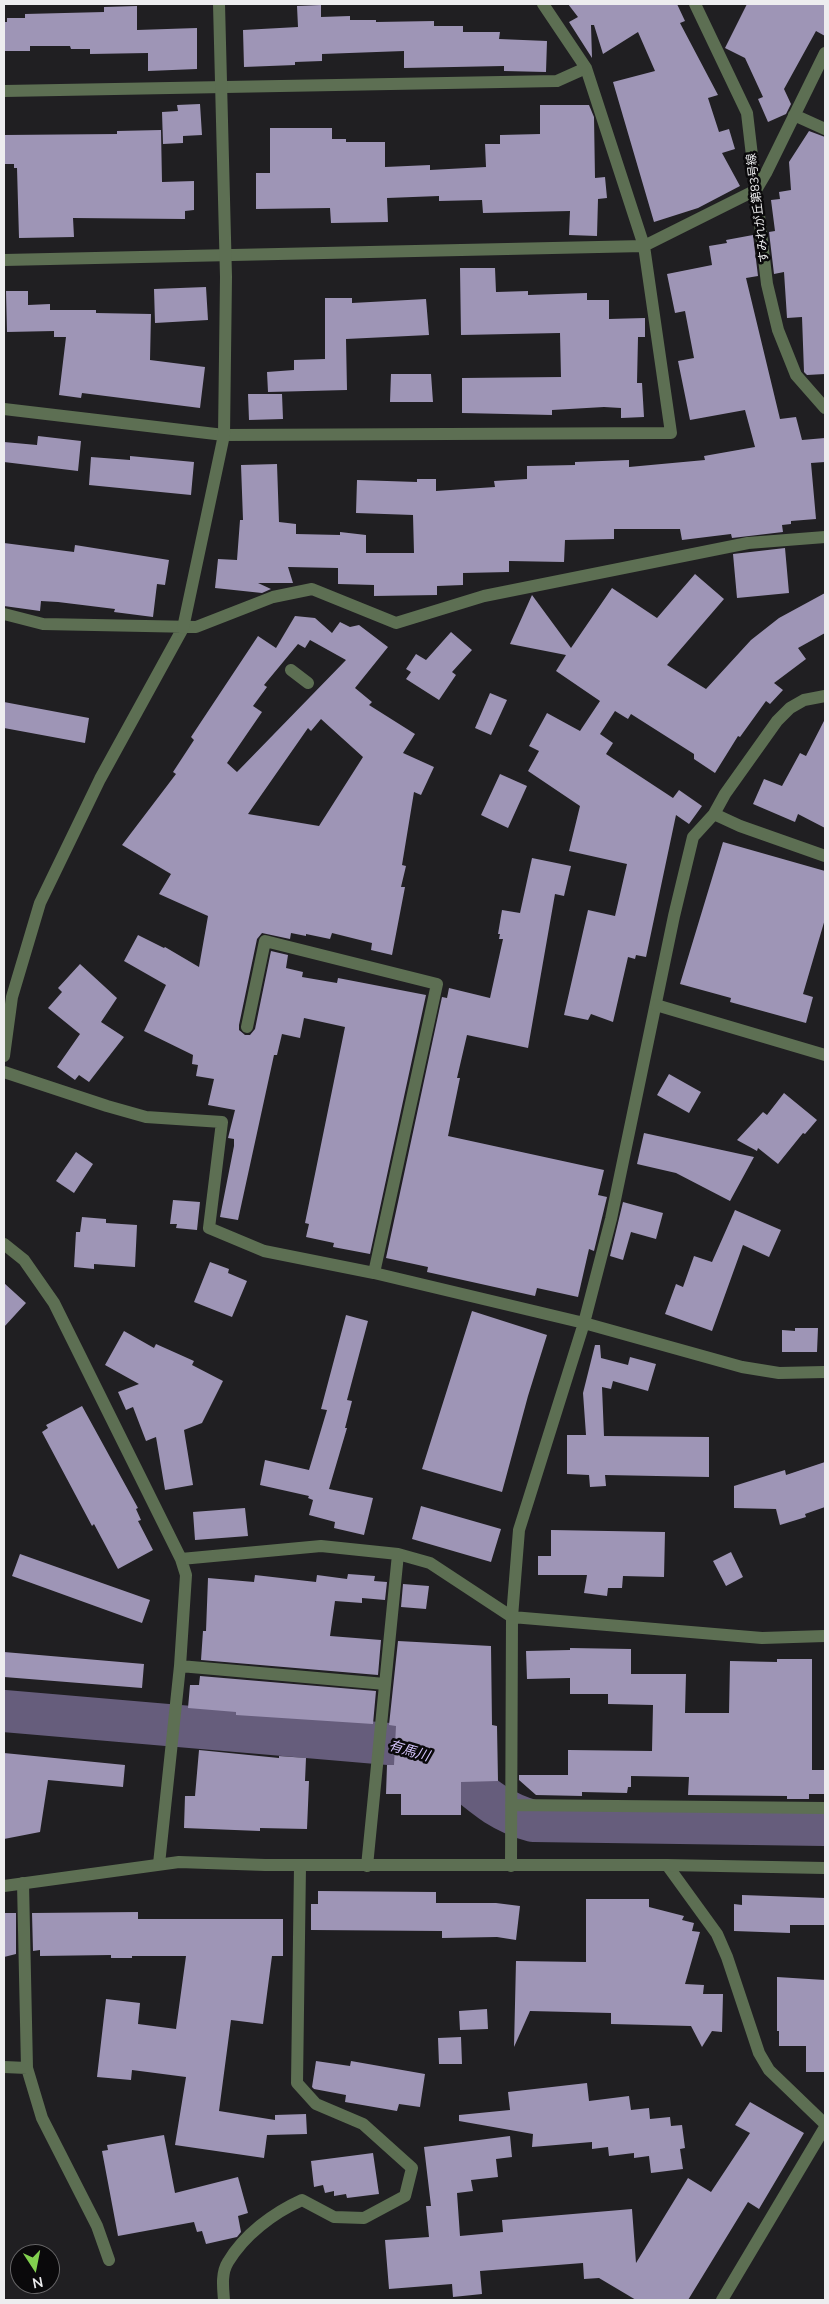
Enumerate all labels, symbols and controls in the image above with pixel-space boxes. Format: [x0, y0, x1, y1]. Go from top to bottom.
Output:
street label: すみれが丘第83号線 [744, 152, 772, 264]
water label: 有馬川 [386, 1737, 432, 1765]
north arrow [10, 2244, 60, 2294]
text: N [31, 2273, 45, 2293]

